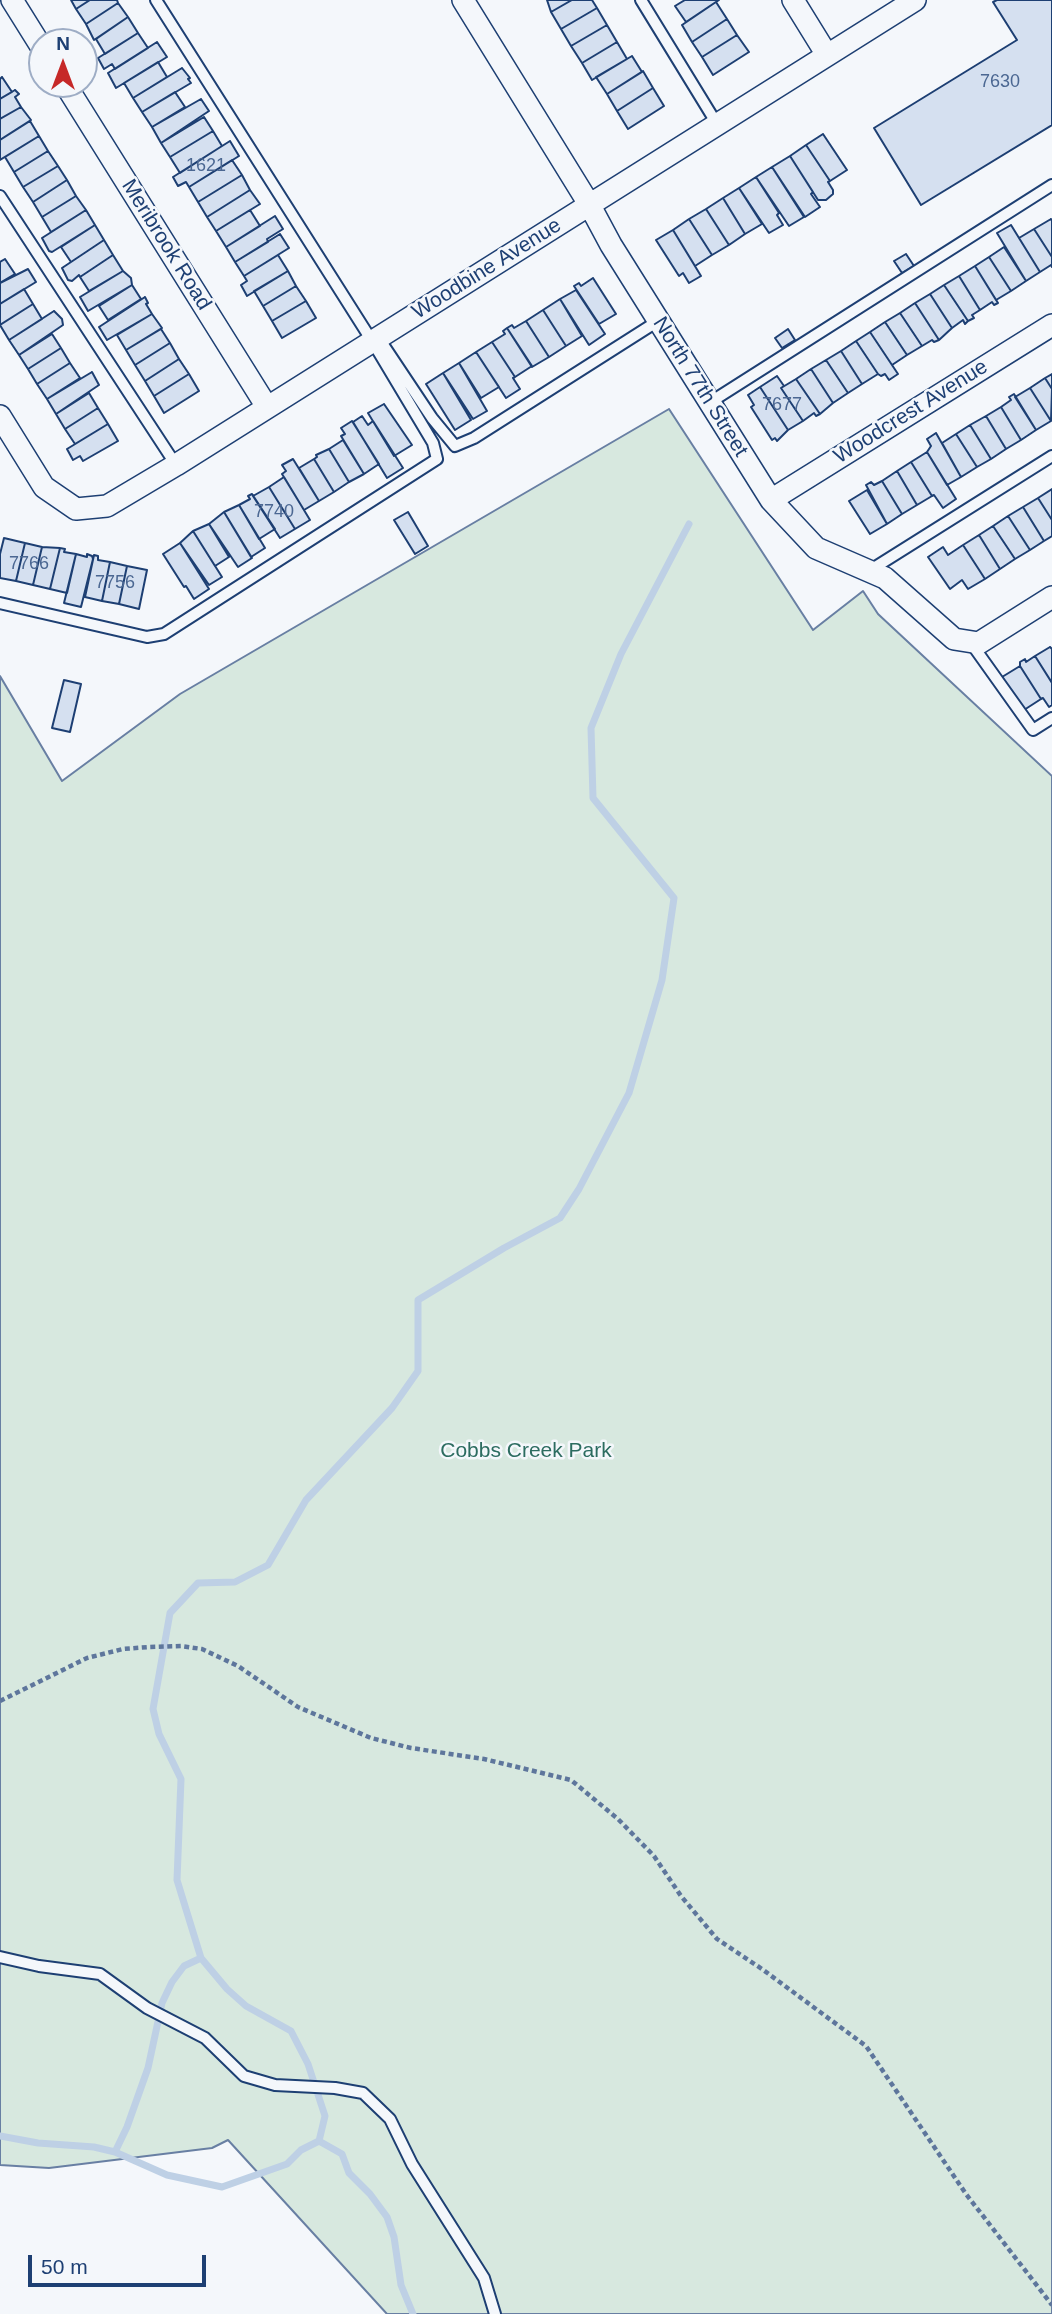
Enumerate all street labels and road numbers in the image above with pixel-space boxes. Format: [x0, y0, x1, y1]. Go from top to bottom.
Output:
street label: Meribrook Road [116, 175, 216, 315]
street label: Woodbine Avenue [408, 213, 566, 325]
street label: North 77th Street [647, 313, 753, 461]
street label: Woodcrest Avenue [829, 355, 993, 469]

